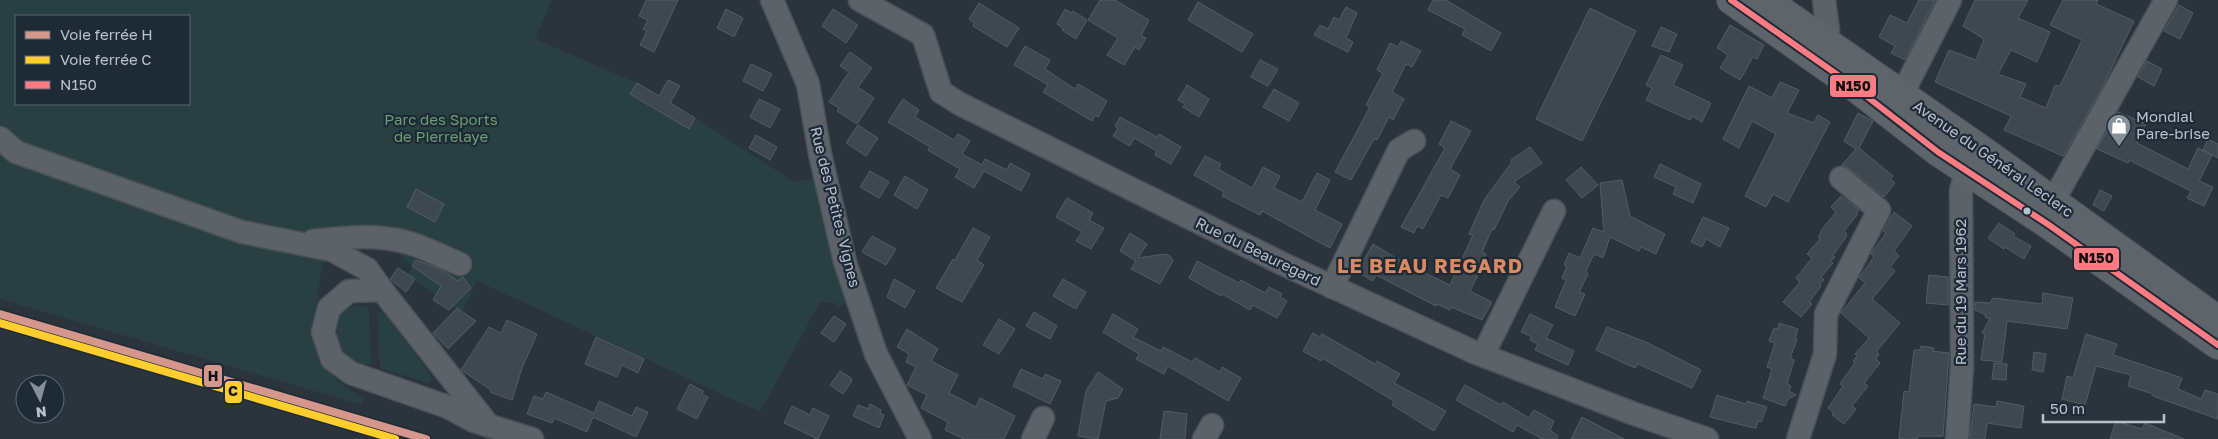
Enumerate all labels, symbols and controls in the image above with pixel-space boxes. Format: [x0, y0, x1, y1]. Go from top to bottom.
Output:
legend [15, 15, 190, 105]
text: Voie ferrée H [60, 25, 153, 43]
text: Voie ferrée C [60, 50, 152, 68]
line badge: N150 [1829, 74, 1877, 98]
text: N150 [60, 75, 97, 93]
text: N150 [1835, 77, 1871, 94]
street label: Avenue du Général Leclerc [1910, 96, 2077, 220]
place label: Mondial Pare-brise [2136, 107, 2210, 142]
park label: Parc des Sports de Pierrelaye [384, 110, 498, 145]
shop icon: Mondial Pare-brise [2106, 113, 2132, 147]
street label: Rue des Petites Vignes [807, 125, 865, 289]
unlabelled marker [2022, 206, 2032, 216]
street label: Rue du Beauregard [1193, 213, 1324, 289]
street label: Rue du 19 Mars 1962 [1951, 219, 1969, 365]
line badge: N150 [2073, 247, 2120, 271]
text: N150 [2078, 249, 2114, 266]
district label: LE BEAU REGARD [1337, 253, 1523, 277]
line badge: H [203, 364, 223, 388]
text: H [208, 367, 218, 384]
north arrow [15, 374, 65, 424]
line badge: C [224, 380, 243, 404]
text: C [228, 382, 238, 399]
scale bar [2043, 392, 2164, 424]
text: 50 m [2050, 399, 2085, 417]
text: N [35, 403, 48, 421]

